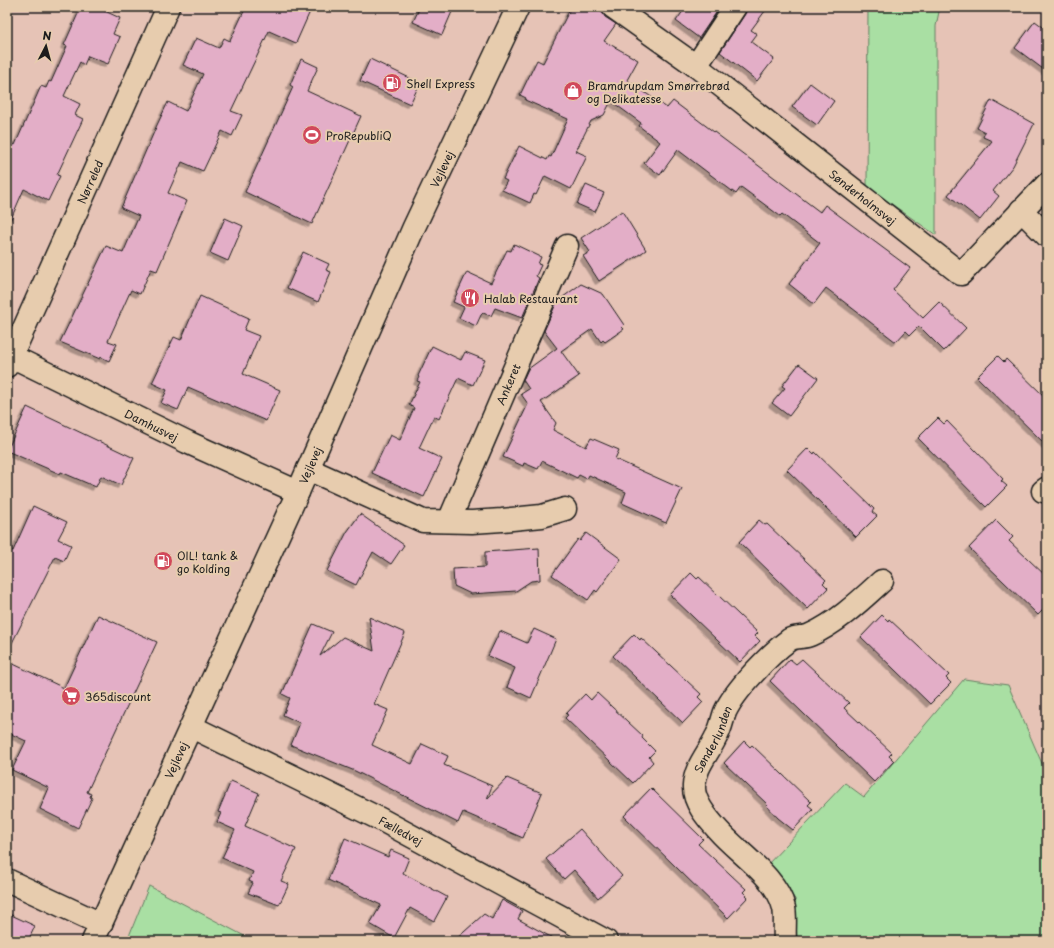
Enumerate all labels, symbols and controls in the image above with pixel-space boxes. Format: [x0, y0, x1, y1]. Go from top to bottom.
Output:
north arrow [26, 26, 66, 66]
text: N [42, 27, 53, 44]
fuel station icon: Shell Express [381, 72, 403, 94]
place label: Shell Express [406, 75, 475, 92]
place label: Bramdrupdam Smørrebrød og Delikatesse [587, 77, 730, 107]
shop icon: Bramdrupdam Smørrebrød og Delikatesse [562, 80, 584, 102]
sports icon: ProRepubliQ [301, 124, 323, 146]
place label: ProRepubliQ [326, 127, 392, 144]
street label: Vejlevej [425, 148, 457, 190]
street label: Nørreled [72, 157, 107, 206]
street label: Sønderholmsvej [826, 165, 900, 229]
restaurant icon: Halab Restaurant [459, 287, 481, 309]
place label: Halab Restaurant [484, 290, 578, 307]
street label: Ankeret [491, 360, 524, 407]
street label: Damhusvej [122, 404, 181, 445]
street label: Vejlevej [294, 444, 325, 486]
place label: OIL! tank & go Kolding [177, 547, 238, 577]
fuel station icon: OIL! tank & go Kolding [152, 550, 174, 572]
supermarket icon: 365discount [60, 685, 82, 707]
place label: 365discount [85, 688, 152, 705]
street label: Sønderlunden [689, 702, 735, 775]
street label: Vejlevej [160, 739, 192, 781]
street label: Fælledvej [376, 811, 426, 849]

